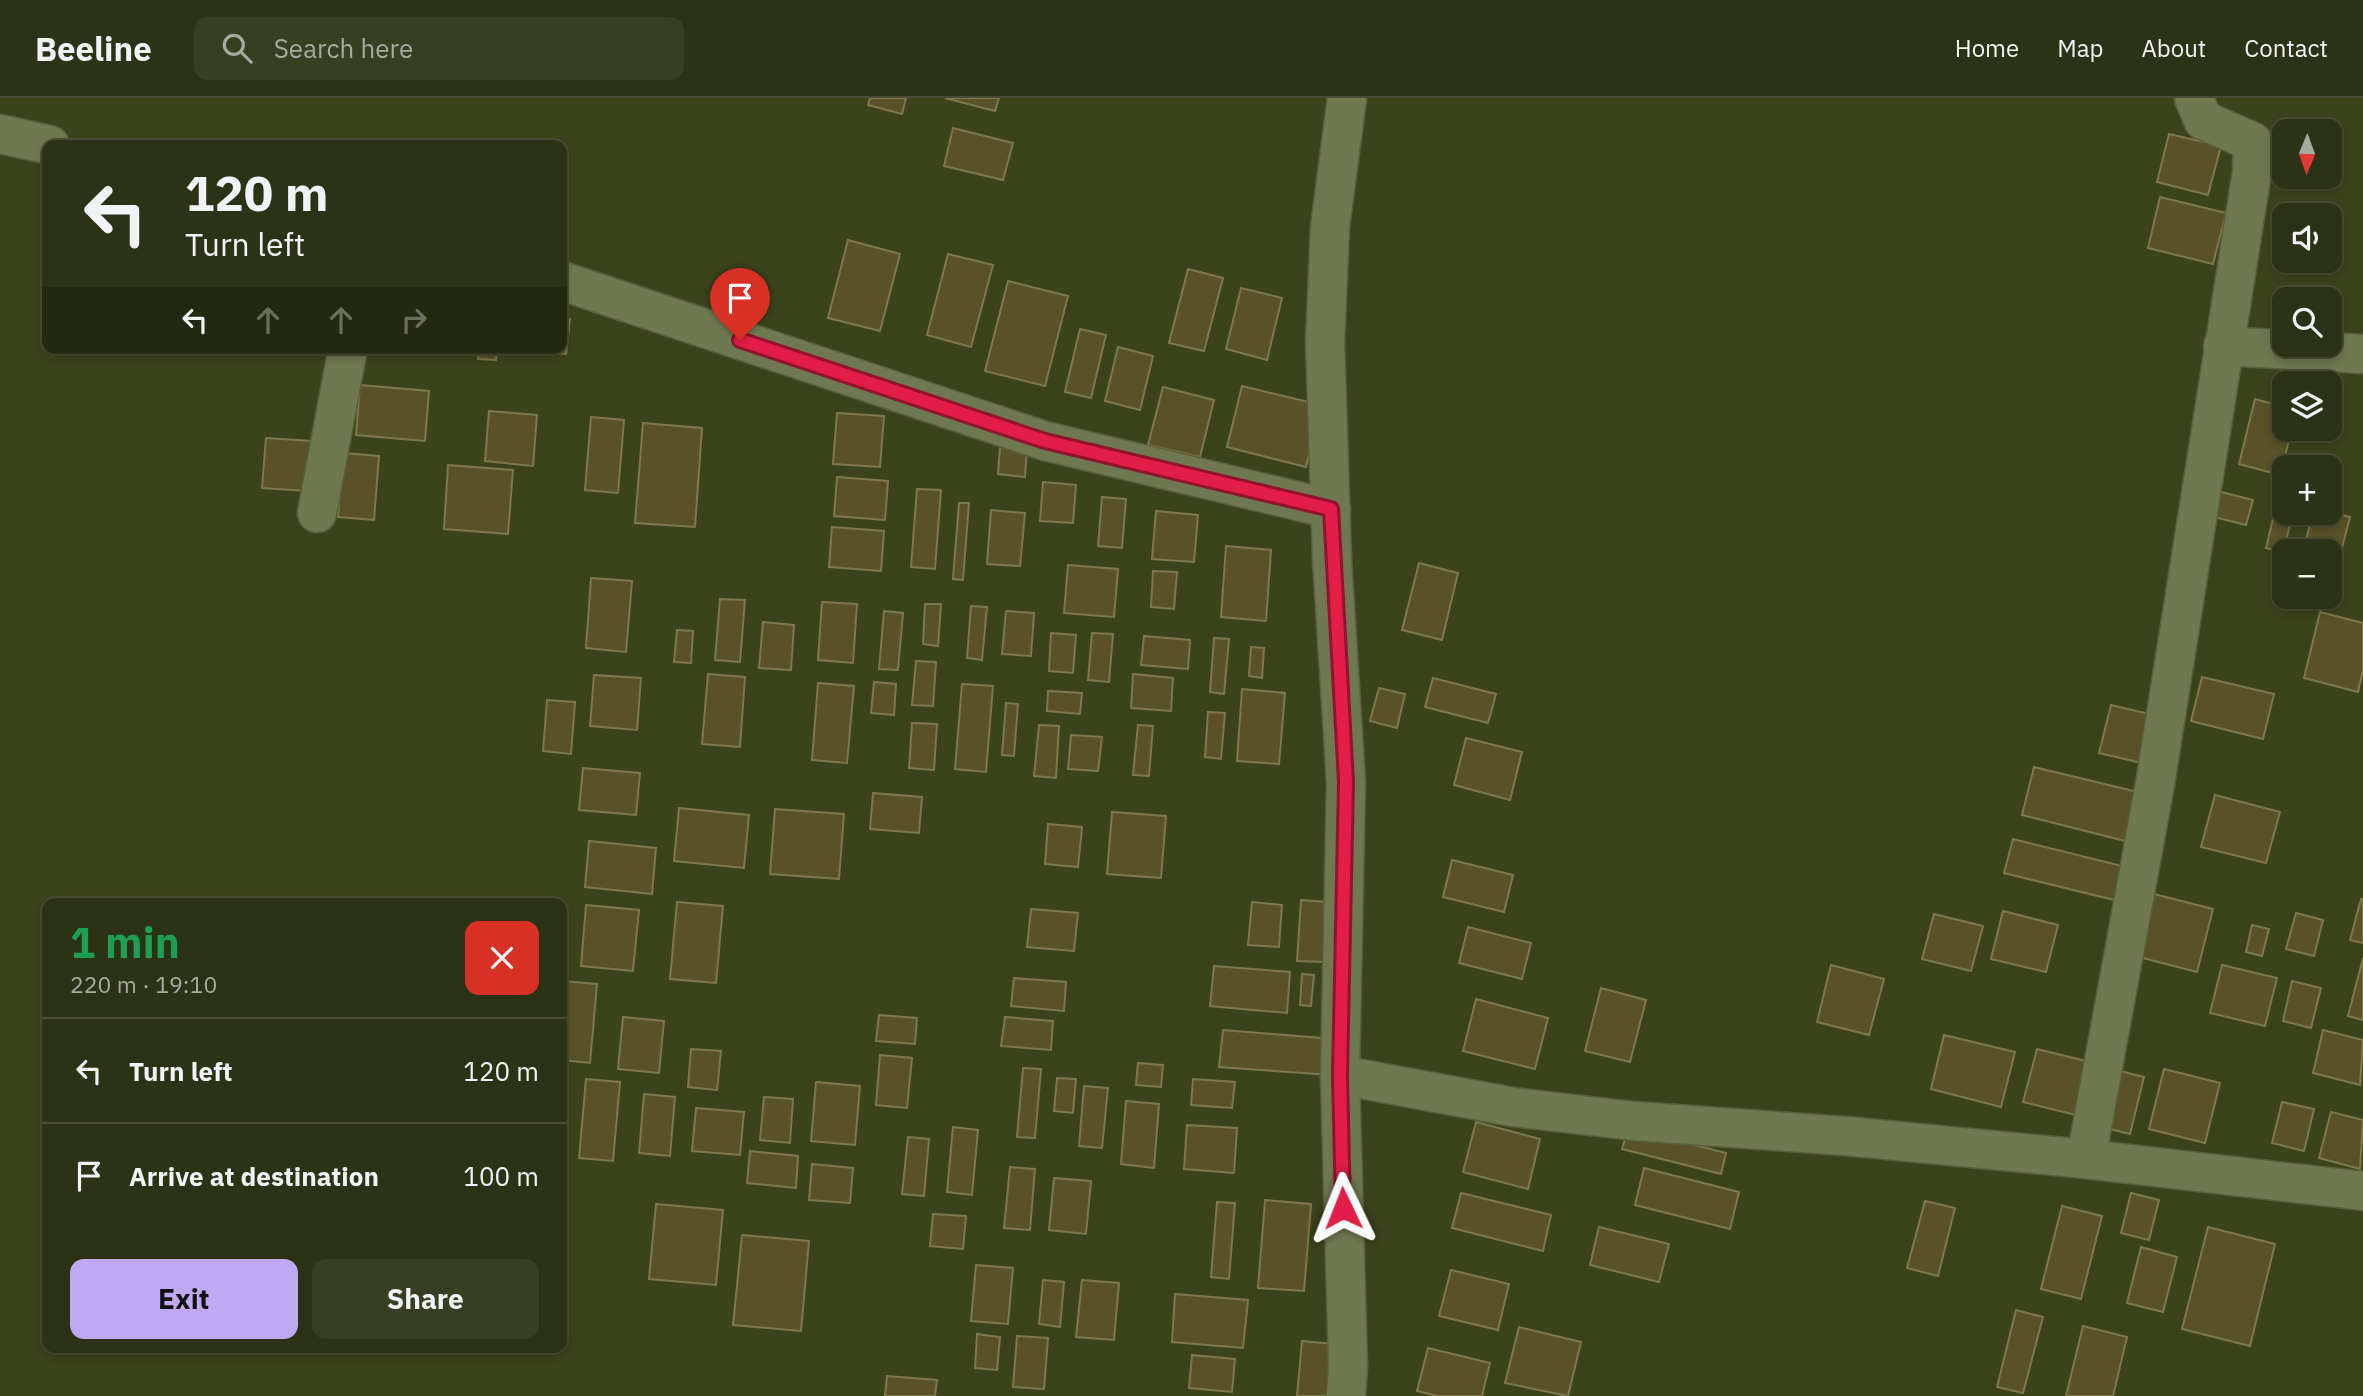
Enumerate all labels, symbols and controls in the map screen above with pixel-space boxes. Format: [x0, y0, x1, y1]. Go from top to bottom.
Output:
search box [194, 17, 684, 80]
text: Beeline [35, 27, 152, 70]
icon: search [218, 29, 256, 67]
text: Search here [274, 31, 413, 65]
text: Home [1955, 32, 2019, 64]
text: Map [2057, 32, 2103, 64]
text: About [2141, 32, 2206, 64]
text: Contact [2244, 32, 2328, 64]
north arrow [2272, 119, 2342, 189]
map controls [2272, 119, 2342, 609]
text: 120 m [185, 161, 329, 224]
icon: left [70, 168, 161, 259]
button: sound [2272, 203, 2342, 273]
text: Turn left [185, 223, 305, 265]
pin [710, 268, 770, 340]
icon: arrive [721, 279, 759, 317]
button: search [2272, 287, 2342, 357]
icon: left [176, 301, 214, 339]
icon: ahead [249, 301, 287, 339]
icon: ahead [322, 301, 360, 339]
icon: right [395, 301, 433, 339]
button: layers [2272, 371, 2342, 441]
button: + [2272, 455, 2342, 525]
button: − [2272, 539, 2342, 609]
text: 1 min [70, 915, 180, 970]
button: close [465, 921, 539, 995]
text: 220 m · 19:10 [70, 969, 217, 999]
icon: left [70, 1052, 108, 1090]
text: Turn left [129, 1054, 232, 1088]
text: 120 m [463, 1054, 539, 1088]
icon: arrive [70, 1157, 108, 1195]
text: Arrive at destination [129, 1159, 379, 1193]
text: 100 m [463, 1159, 539, 1193]
position arrow [1306, 1171, 1380, 1245]
button: Exit [70, 1259, 298, 1339]
button: Share [312, 1259, 539, 1339]

